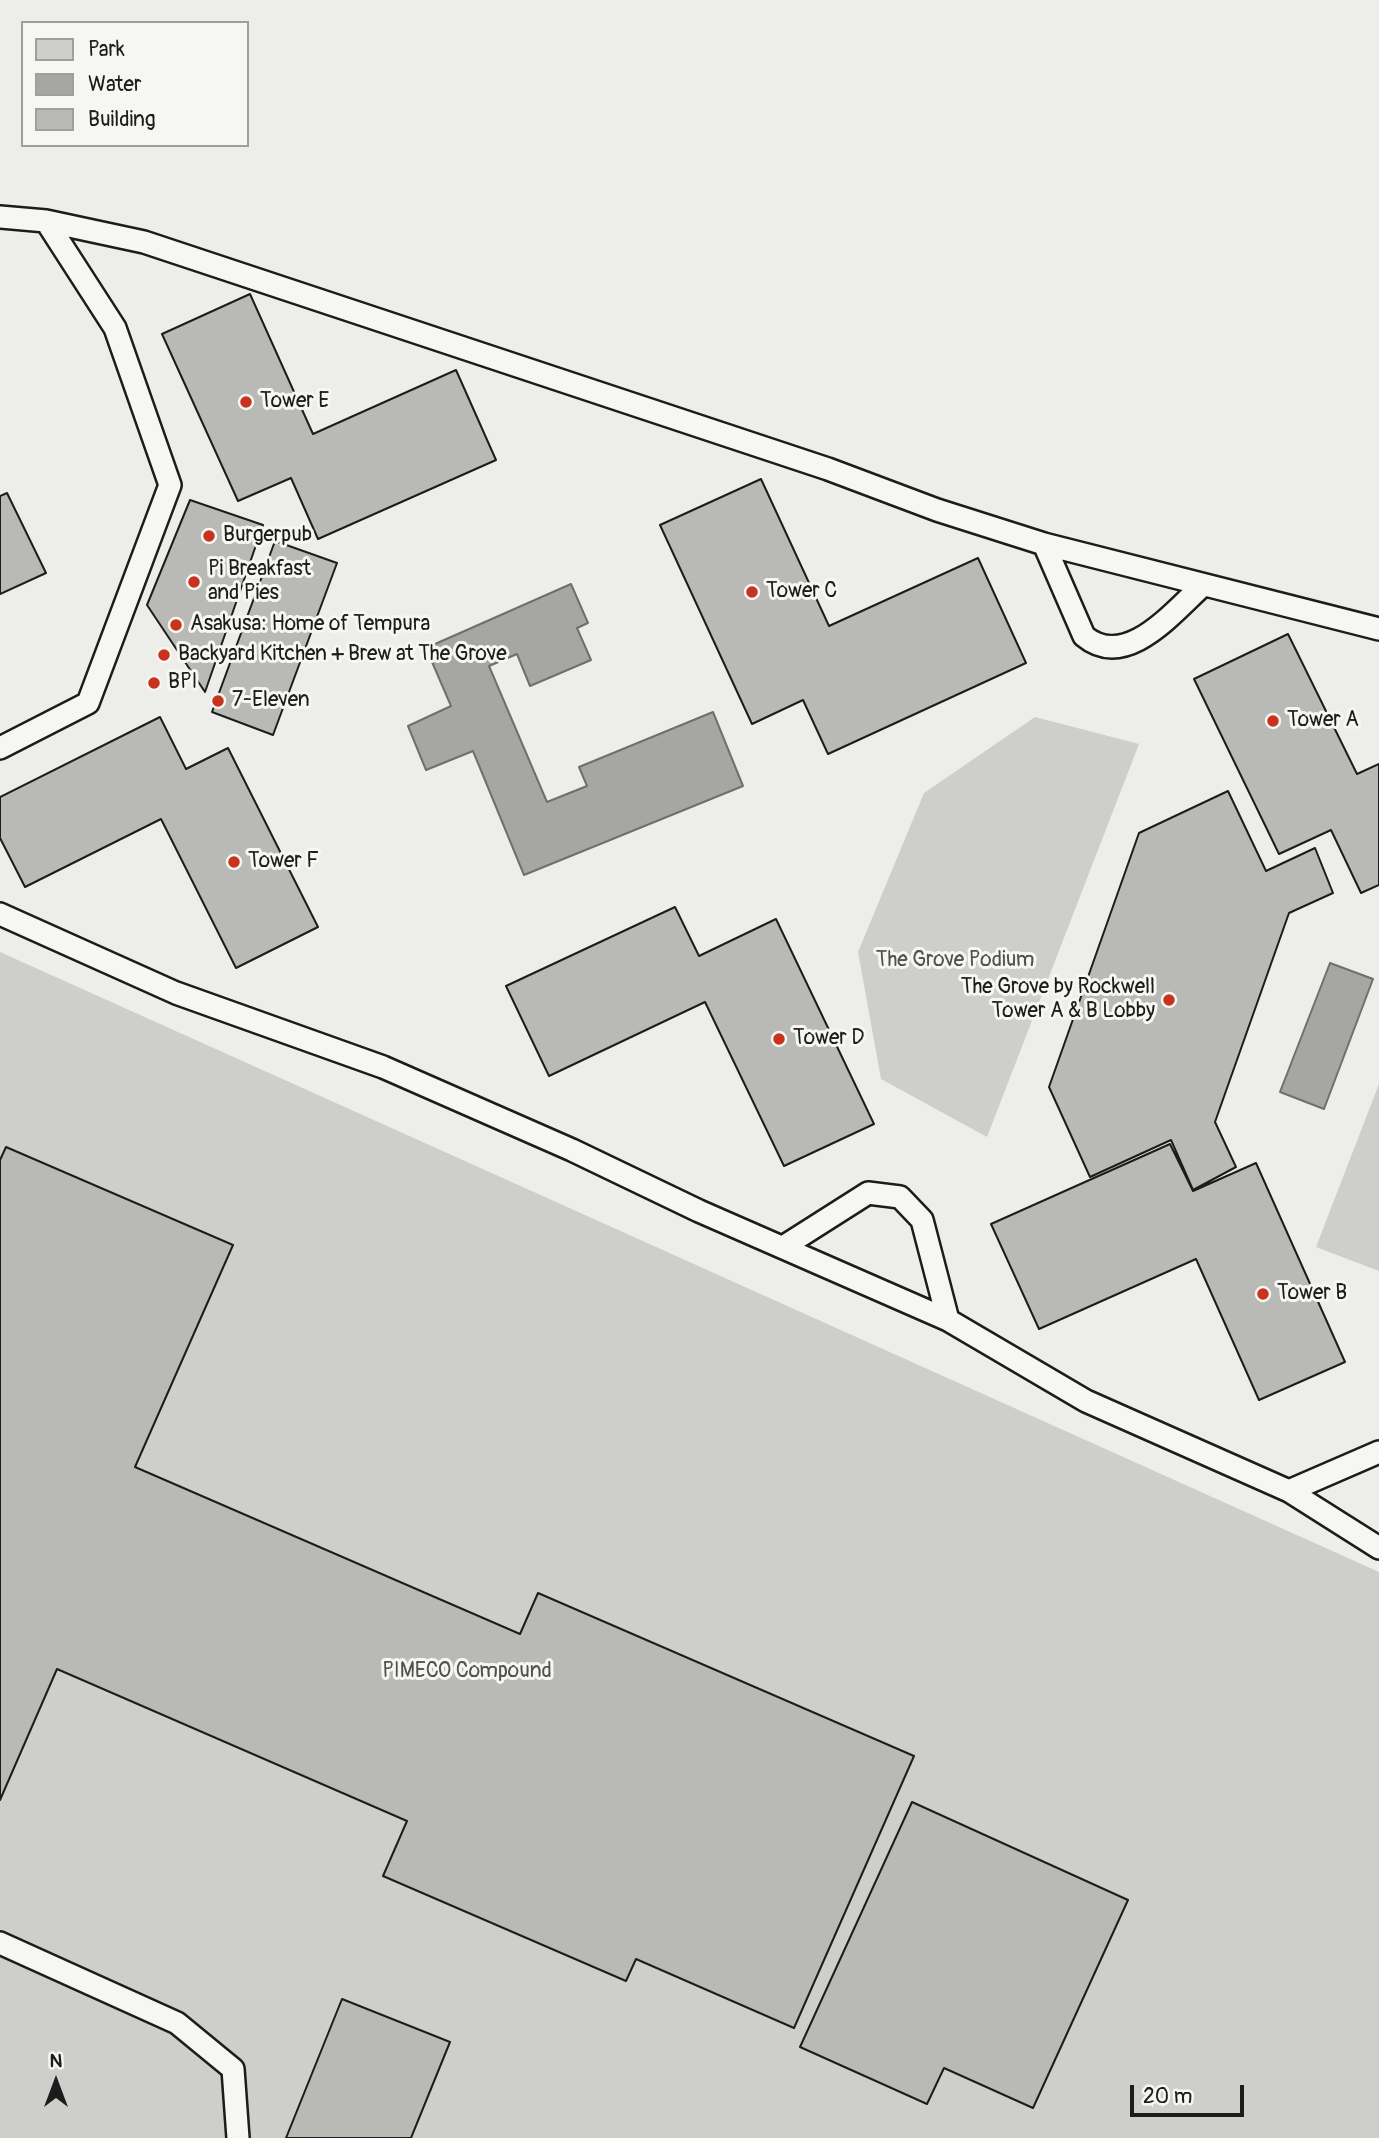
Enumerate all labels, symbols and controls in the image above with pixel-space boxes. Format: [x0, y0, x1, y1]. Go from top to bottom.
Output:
legend [21, 21, 248, 147]
text: Park [88, 36, 125, 63]
text: Water [88, 71, 141, 98]
text: Building [88, 106, 155, 133]
place label: Tower E [260, 389, 329, 415]
marker: Tower E [238, 394, 254, 410]
place label: Burgerpub [223, 523, 312, 549]
marker: Burgerpub [201, 528, 217, 544]
place label: Pi Breakfast and Pies [208, 557, 311, 607]
marker: Pi Breakfast and Pies [186, 574, 202, 590]
place label: Tower C [766, 579, 837, 605]
marker: Tower C [744, 584, 760, 600]
place label: Asakusa: Home of Tempura [190, 612, 430, 638]
marker: Asakusa: Home of Tempura [168, 617, 184, 633]
place label: Backyard Kitchen + Brew at The Grove [178, 642, 507, 668]
marker: Backyard Kitchen + Brew at The Grove [156, 647, 172, 663]
place label: BPI [168, 670, 197, 696]
marker: BPI [146, 675, 162, 691]
place label: 7-Eleven [232, 688, 310, 714]
marker: 7-Eleven [210, 693, 226, 709]
place label: Tower A [1287, 708, 1359, 734]
marker: Tower A [1265, 713, 1281, 729]
place label: Tower F [248, 849, 319, 875]
marker: Tower F [226, 854, 242, 870]
park label: The Grove Podium [876, 948, 1034, 974]
place label: The Grove by Rockwell Tower A & B Lobby [961, 975, 1155, 1025]
marker: The Grove by Rockwell Tower A & B Lobby [1161, 992, 1177, 1008]
place label: Tower D [793, 1026, 865, 1052]
marker: Tower D [771, 1031, 787, 1047]
place label: Tower B [1277, 1281, 1347, 1307]
marker: Tower B [1255, 1286, 1271, 1302]
park label: PIMECO Compound [382, 1659, 552, 1685]
north arrow [21, 2047, 91, 2117]
text: N [50, 2049, 62, 2073]
scale bar [1134, 2072, 1248, 2116]
text: 20 m [1143, 2083, 1192, 2110]

